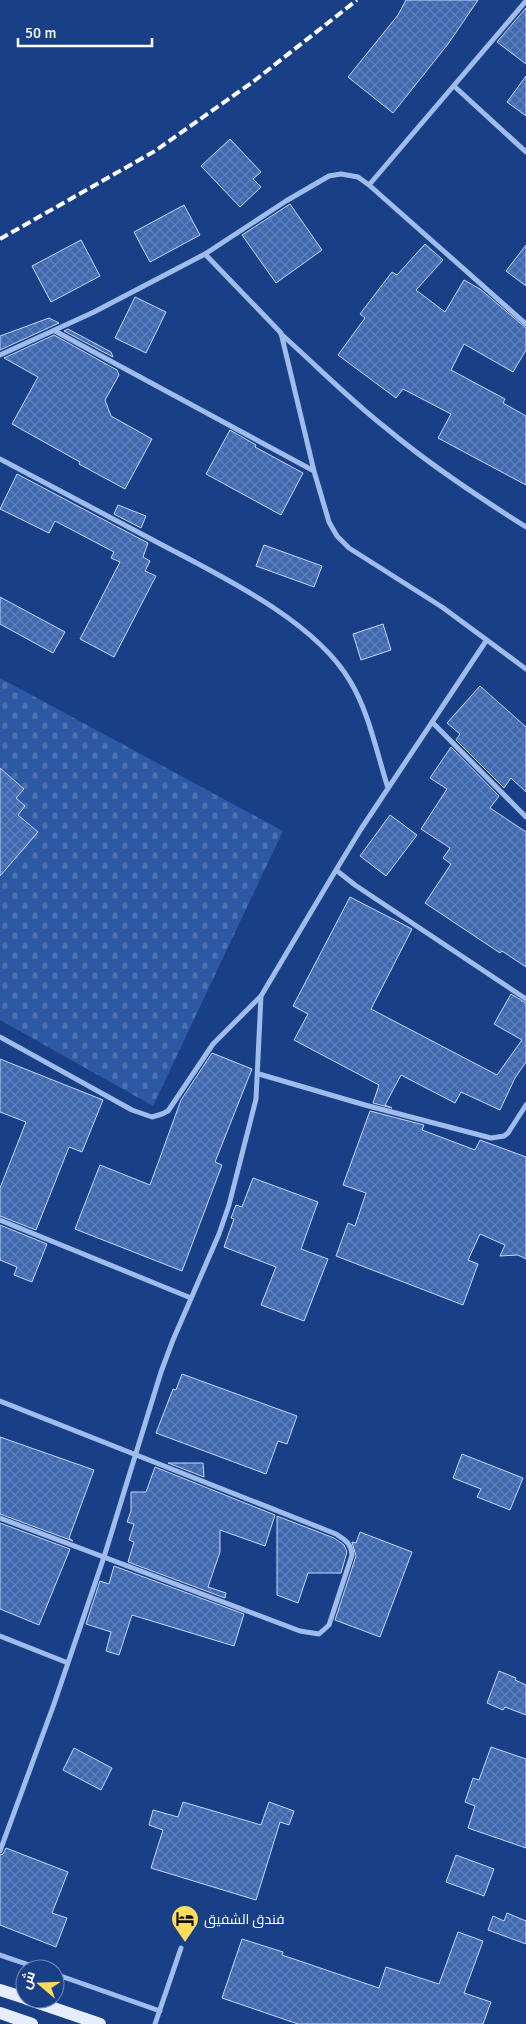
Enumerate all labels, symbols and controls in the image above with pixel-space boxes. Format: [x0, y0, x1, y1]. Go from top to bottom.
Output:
scale bar [18, 15, 151, 47]
text: 50 m [25, 24, 56, 42]
hotel icon: فندق الشفيق [170, 1904, 200, 1943]
place label: فندق الشفيق [204, 1911, 285, 1928]
north arrow [15, 1959, 65, 2009]
text: ش [17, 1969, 39, 1991]

